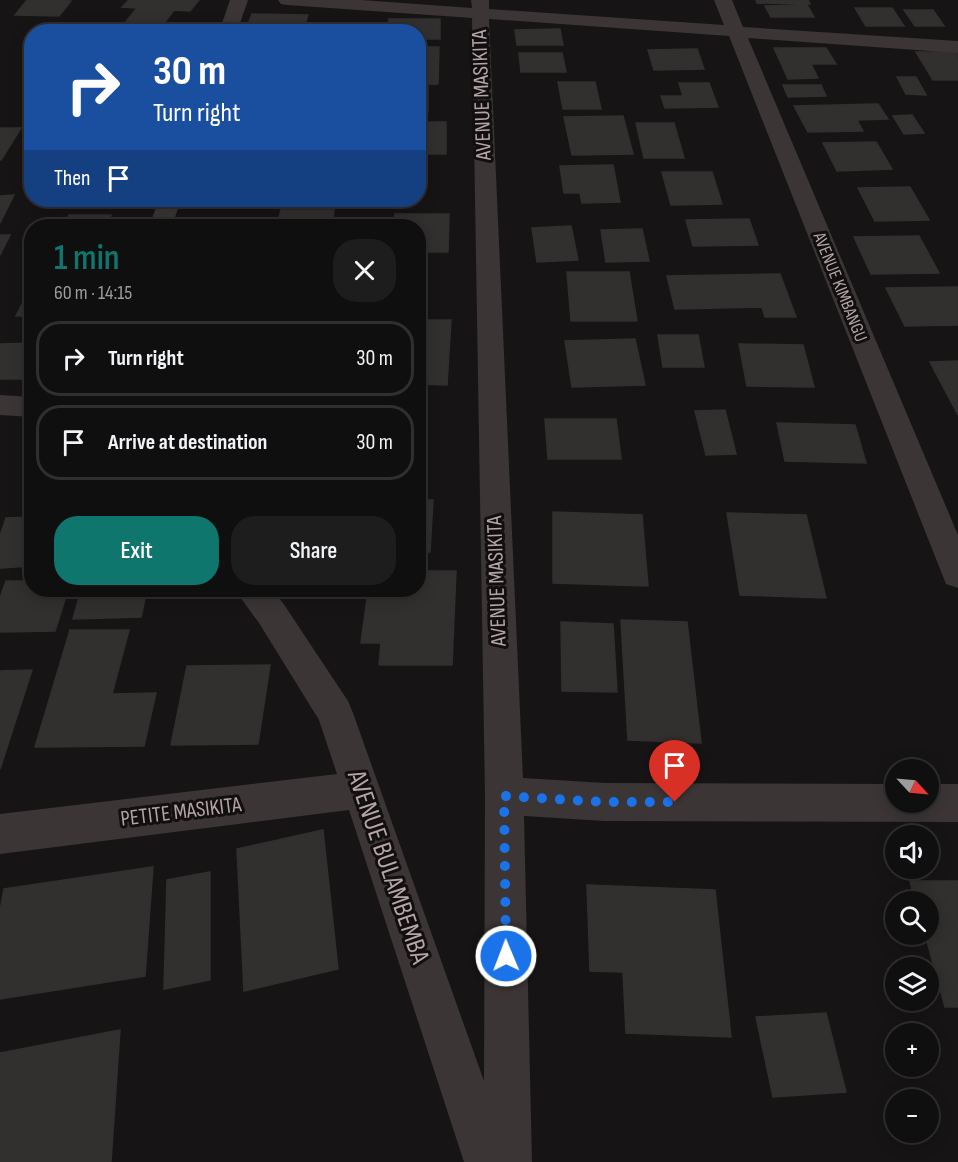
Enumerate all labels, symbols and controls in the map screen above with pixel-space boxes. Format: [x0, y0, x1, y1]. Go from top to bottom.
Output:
street label: AVENUE MASIKITA [466, 29, 498, 162]
text: 30 m [153, 46, 226, 97]
icon: right [54, 48, 132, 126]
text: Turn right [153, 97, 240, 129]
icon: arrive [102, 162, 135, 195]
text: Then [54, 165, 90, 192]
street label: AVENUE KIMBANGU [808, 228, 872, 345]
text: 1 min [54, 237, 119, 280]
button: close [333, 239, 396, 302]
text: 60 m · 14:15 [54, 281, 132, 305]
icon: right [57, 342, 90, 375]
text: Turn right [108, 345, 184, 372]
text: 30 m [356, 345, 393, 372]
icon: arrive [57, 426, 90, 459]
text: Arrive at destination [108, 429, 267, 456]
text: 30 m [356, 429, 393, 456]
street label: AVENUE MASIKITA [481, 515, 513, 648]
button: Exit [54, 516, 219, 585]
button: Share [231, 516, 396, 585]
pin [649, 740, 700, 802]
icon: arrive [658, 749, 691, 782]
north arrow [885, 759, 939, 813]
map controls [885, 759, 939, 1143]
street label: AVENUE BULAMBEMBA [340, 765, 436, 968]
street label: PETITE MASIKITA [119, 791, 243, 833]
button: sound [885, 825, 939, 879]
button: search [885, 891, 939, 945]
position arrow [474, 924, 538, 988]
button: layers [885, 957, 939, 1011]
button: + [885, 1023, 939, 1077]
button: − [885, 1089, 939, 1143]

